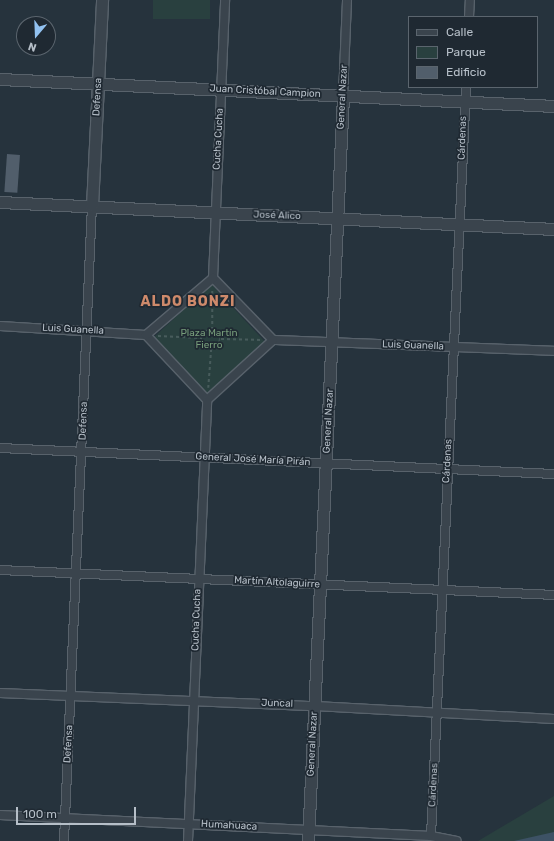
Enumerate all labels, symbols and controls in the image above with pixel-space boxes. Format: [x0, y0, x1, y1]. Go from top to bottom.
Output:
north arrow [16, 16, 56, 56]
legend [408, 16, 538, 88]
text: Calle [446, 25, 473, 39]
text: N [26, 39, 38, 54]
text: Parque [446, 45, 486, 59]
street label: General Nazar [335, 64, 351, 130]
text: Edificio [446, 65, 486, 79]
street label: Defensa [91, 77, 105, 117]
street label: Juan Cristóbal Campion [209, 83, 321, 101]
street label: Cucha Cucha [211, 108, 227, 170]
street label: Cárdenas [456, 116, 470, 160]
street label: José Alico [253, 209, 301, 223]
district label: ALDO BONZI [141, 294, 235, 310]
street label: Luis Guanella [42, 322, 104, 338]
park label: Plaza Martín Fierro [180, 327, 238, 350]
street label: Luis Guanella [382, 339, 444, 353]
street label: General Nazar [321, 388, 337, 454]
street label: Defensa [77, 402, 91, 440]
street label: Cárdenas [441, 439, 455, 483]
street label: General José María Pirán [195, 451, 311, 469]
street label: Martín Altolaguirre [234, 575, 320, 591]
street label: Cucha Cucha [190, 589, 204, 651]
street label: Juncal [261, 697, 293, 711]
street label: General Nazar [305, 711, 321, 777]
street label: Defensa [62, 724, 76, 764]
street label: Cárdenas [427, 763, 441, 807]
scale bar [18, 799, 138, 825]
text: 100 m [23, 807, 57, 821]
street label: Humahuaca [201, 819, 257, 833]

